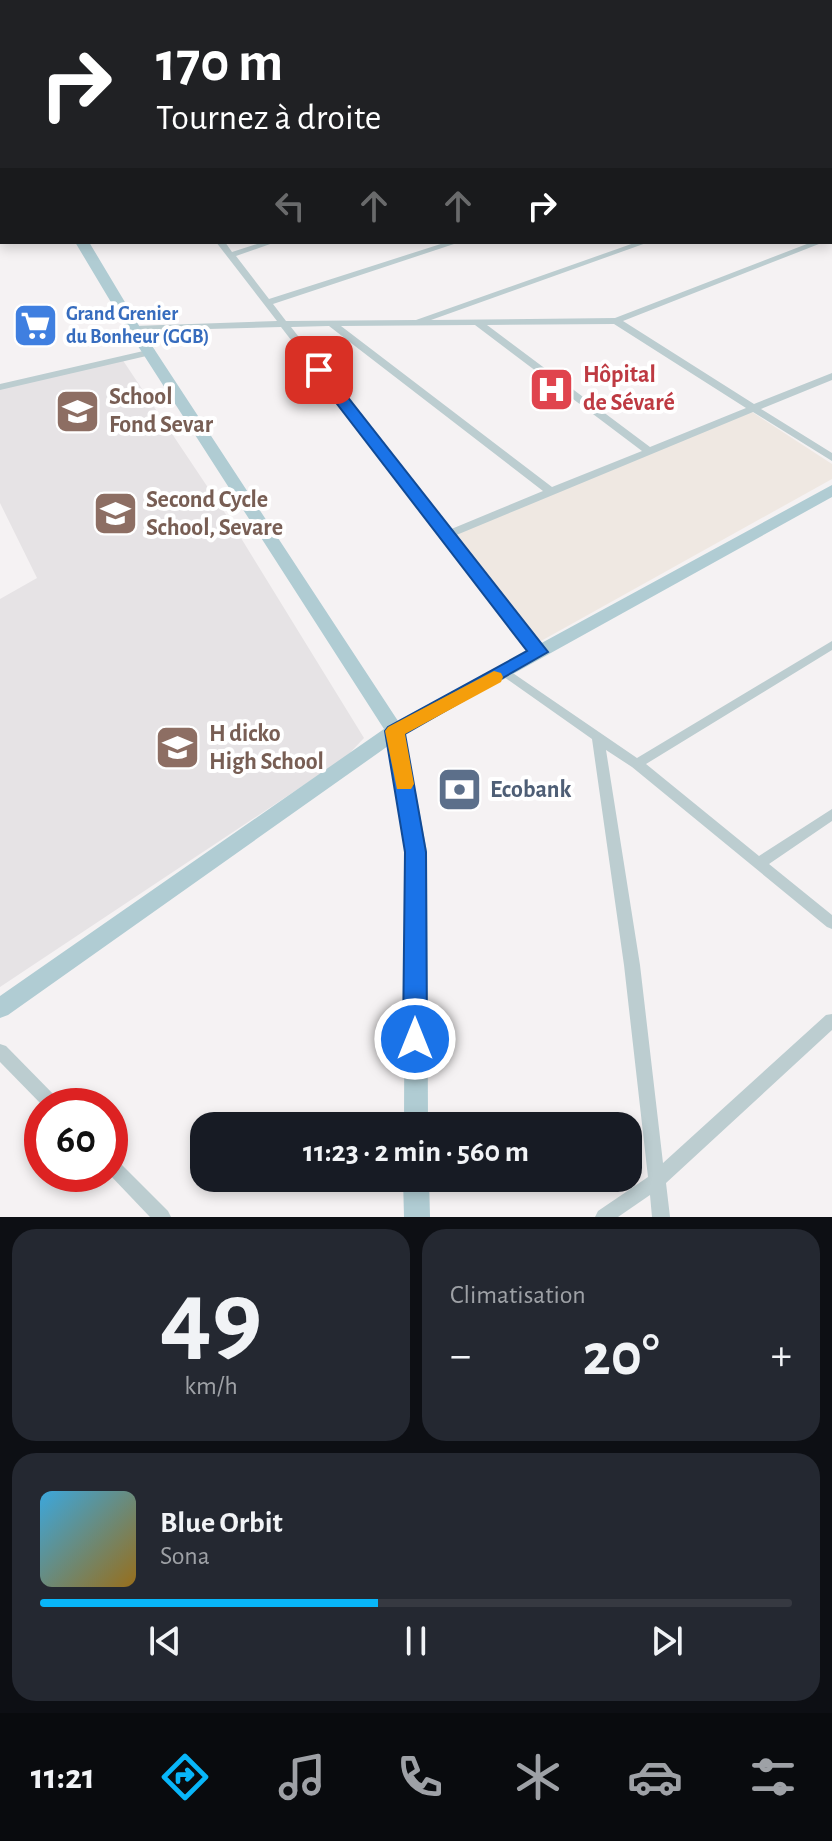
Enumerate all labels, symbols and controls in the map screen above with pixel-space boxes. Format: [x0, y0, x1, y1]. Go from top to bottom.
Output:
icon: right [24, 32, 128, 136]
text: 170 m [156, 35, 283, 91]
text: Tournez à droite [156, 100, 381, 136]
icon: left [268, 184, 312, 228]
icon: ahead [352, 184, 396, 228]
icon: ahead [436, 184, 480, 228]
icon: right [520, 184, 564, 228]
supermarket icon: Grand Grenier du Bonheur (GGB) [11, 302, 59, 350]
place label: Grand Grenier du Bonheur (GGB) [66, 304, 210, 347]
pin [285, 336, 353, 404]
icon: arrive [297, 348, 341, 392]
place label: Hôpital de Sévaré [583, 363, 675, 415]
hospital icon: Hôpital de Sévaré [528, 365, 576, 413]
place label: School Fond Sevar [109, 385, 214, 437]
school or university icon: School Fond Sevar [54, 387, 102, 435]
place label: Second Cycle School, Sevare [146, 488, 283, 540]
school or university icon: Second Cycle School, Sevare [91, 490, 139, 538]
place label: H dicko High School [209, 722, 324, 774]
school or university icon: H dicko High School [154, 724, 202, 772]
bank icon: Ecobank [435, 766, 483, 814]
place label: Ecobank [490, 778, 572, 802]
position arrow [373, 997, 457, 1081]
speed limit sign: 60 [24, 1088, 128, 1192]
text: 11:23 · 2 min · 560 m [303, 1137, 529, 1167]
text: 49 [160, 1267, 262, 1371]
text: Climatisation [450, 1282, 586, 1308]
text: 20° [582, 1326, 660, 1386]
text: − [450, 1334, 471, 1378]
text: + [771, 1334, 792, 1378]
text: km/h [184, 1373, 238, 1399]
text: Blue Orbit [160, 1508, 283, 1538]
text: Sona [160, 1543, 210, 1569]
icon: previous [143, 1619, 187, 1663]
icon: pause [394, 1619, 438, 1663]
icon: next [645, 1619, 689, 1663]
icon: directions [157, 1749, 213, 1805]
icon: music [274, 1749, 330, 1805]
icon: phone [392, 1749, 448, 1805]
icon: climate [510, 1749, 566, 1805]
icon: car [627, 1749, 683, 1805]
icon: filters [745, 1749, 801, 1805]
text: 11:21 [31, 1759, 95, 1795]

